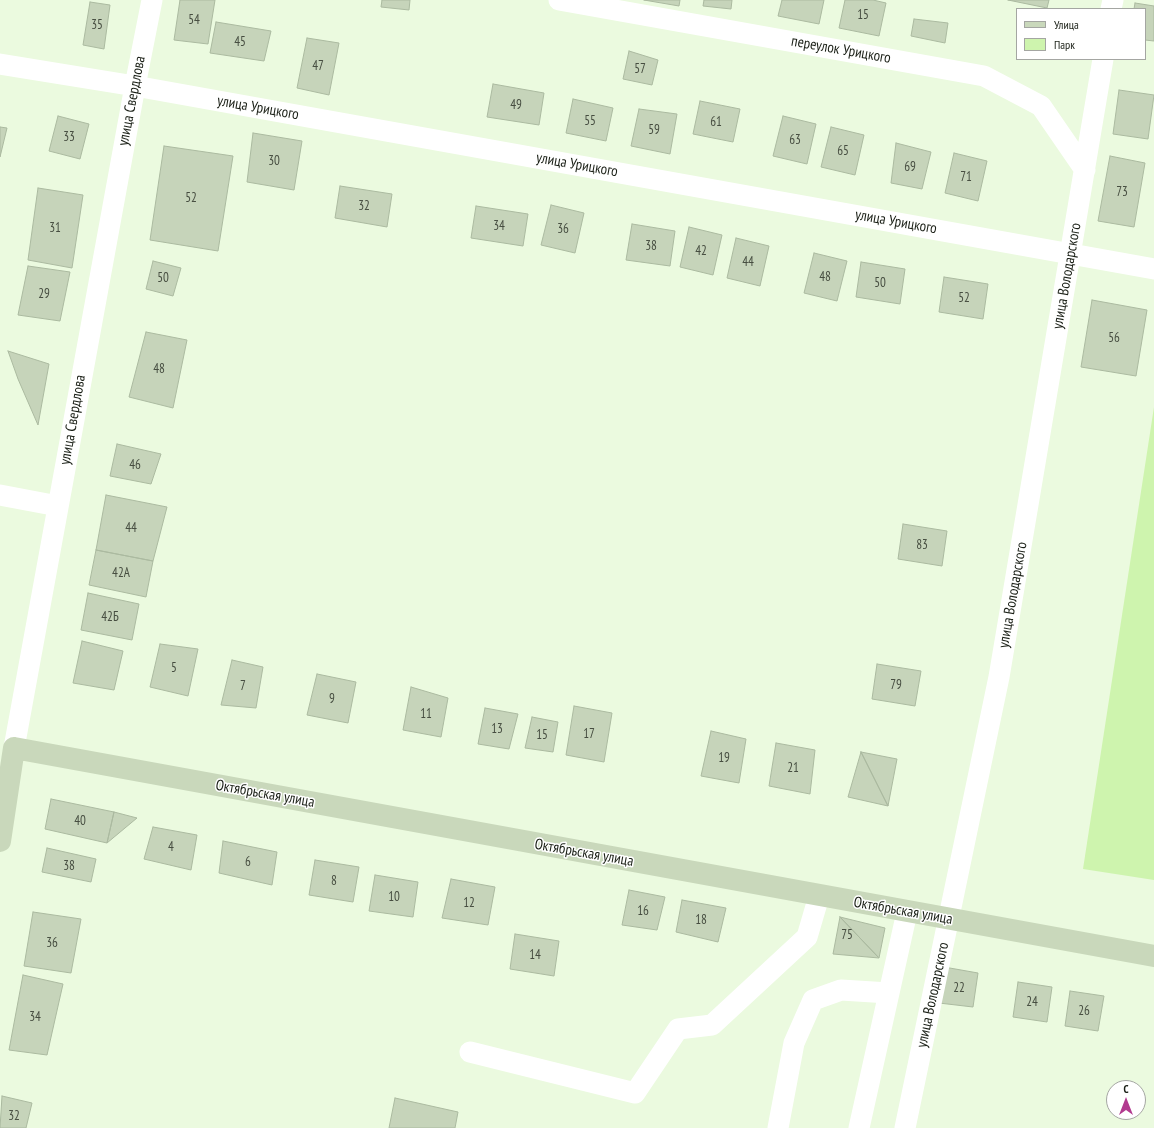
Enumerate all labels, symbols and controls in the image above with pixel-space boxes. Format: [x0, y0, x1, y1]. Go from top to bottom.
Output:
house number: 15 [857, 7, 869, 23]
legend [1016, 8, 1146, 60]
house number: 54 [188, 12, 200, 28]
house number: 35 [91, 17, 103, 33]
text: Улица [1054, 17, 1079, 32]
street label: переулок Урицкого [790, 32, 892, 68]
house number: 45 [234, 34, 246, 50]
text: Парк [1054, 37, 1075, 52]
street label: улица Свердлова [114, 55, 150, 147]
house number: 47 [312, 58, 324, 74]
house number: 57 [634, 61, 646, 77]
street label: улица Урицкого [216, 92, 300, 124]
house number: 49 [510, 97, 522, 113]
house number: 55 [584, 113, 596, 129]
house number: 61 [710, 114, 722, 130]
house number: 59 [648, 122, 660, 138]
house number: 33 [63, 129, 75, 145]
house number: 63 [789, 132, 801, 148]
house number: 65 [837, 143, 849, 159]
street label: улица Урицкого [535, 149, 619, 181]
house number: 30 [268, 153, 280, 169]
house number: 69 [904, 159, 916, 175]
house number: 71 [960, 169, 972, 185]
house number: 73 [1116, 184, 1128, 200]
house number: 52 [185, 190, 197, 206]
house number: 32 [358, 198, 370, 214]
street label: улица Урицкого [854, 206, 938, 238]
house number: 34 [493, 218, 505, 234]
house number: 31 [49, 220, 61, 236]
house number: 36 [557, 221, 569, 237]
street label: улица Володарского [1049, 222, 1085, 330]
house number: 38 [645, 238, 657, 254]
house number: 42 [695, 243, 707, 259]
house number: 44 [742, 254, 754, 270]
house number: 48 [819, 269, 831, 285]
house number: 50 [157, 270, 169, 286]
house number: 50 [874, 275, 886, 291]
house number: 29 [38, 286, 50, 302]
house number: 52 [958, 290, 970, 306]
house number: 56 [1108, 330, 1120, 346]
house number: 48 [153, 361, 165, 377]
street label: улица Свердлова [56, 374, 90, 466]
house number: 46 [129, 457, 141, 473]
house number: 44 [125, 520, 137, 536]
house number: 83 [916, 537, 928, 553]
street label: улица Володарского [995, 541, 1031, 649]
house number: 42А [112, 565, 130, 581]
house number: 42Б [101, 609, 119, 625]
house number: 5 [171, 660, 177, 676]
house number: 79 [890, 677, 902, 693]
house number: 7 [240, 678, 246, 694]
house number: 9 [329, 691, 335, 707]
house number: 11 [420, 706, 432, 722]
house number: 13 [491, 721, 503, 737]
house number: 17 [583, 726, 595, 742]
house number: 15 [536, 727, 548, 743]
house number: 19 [718, 750, 730, 766]
house number: 21 [787, 760, 799, 776]
street label: Октябрьская улица [214, 776, 316, 812]
house number: 40 [74, 813, 86, 829]
street label: Октябрьская улица [533, 835, 635, 871]
house number: 4 [168, 839, 174, 855]
house number: 6 [245, 854, 251, 870]
house number: 38 [63, 858, 75, 874]
house number: 8 [331, 873, 337, 889]
house number: 10 [388, 889, 400, 905]
street label: Октябрьская улица [852, 893, 954, 929]
house number: 12 [463, 895, 475, 911]
house number: 16 [637, 903, 649, 919]
house number: 18 [695, 912, 707, 928]
house number: 75 [841, 927, 853, 943]
house number: 36 [46, 935, 58, 951]
street label: улица Володарского [913, 941, 953, 1049]
house number: 14 [529, 947, 541, 963]
house number: 22 [953, 980, 965, 996]
house number: 24 [1026, 994, 1038, 1010]
house number: 26 [1078, 1003, 1090, 1019]
house number: 34 [29, 1009, 41, 1025]
north arrow [1106, 1080, 1146, 1120]
text: С [1123, 1082, 1129, 1096]
house number: 32 [8, 1108, 20, 1124]

